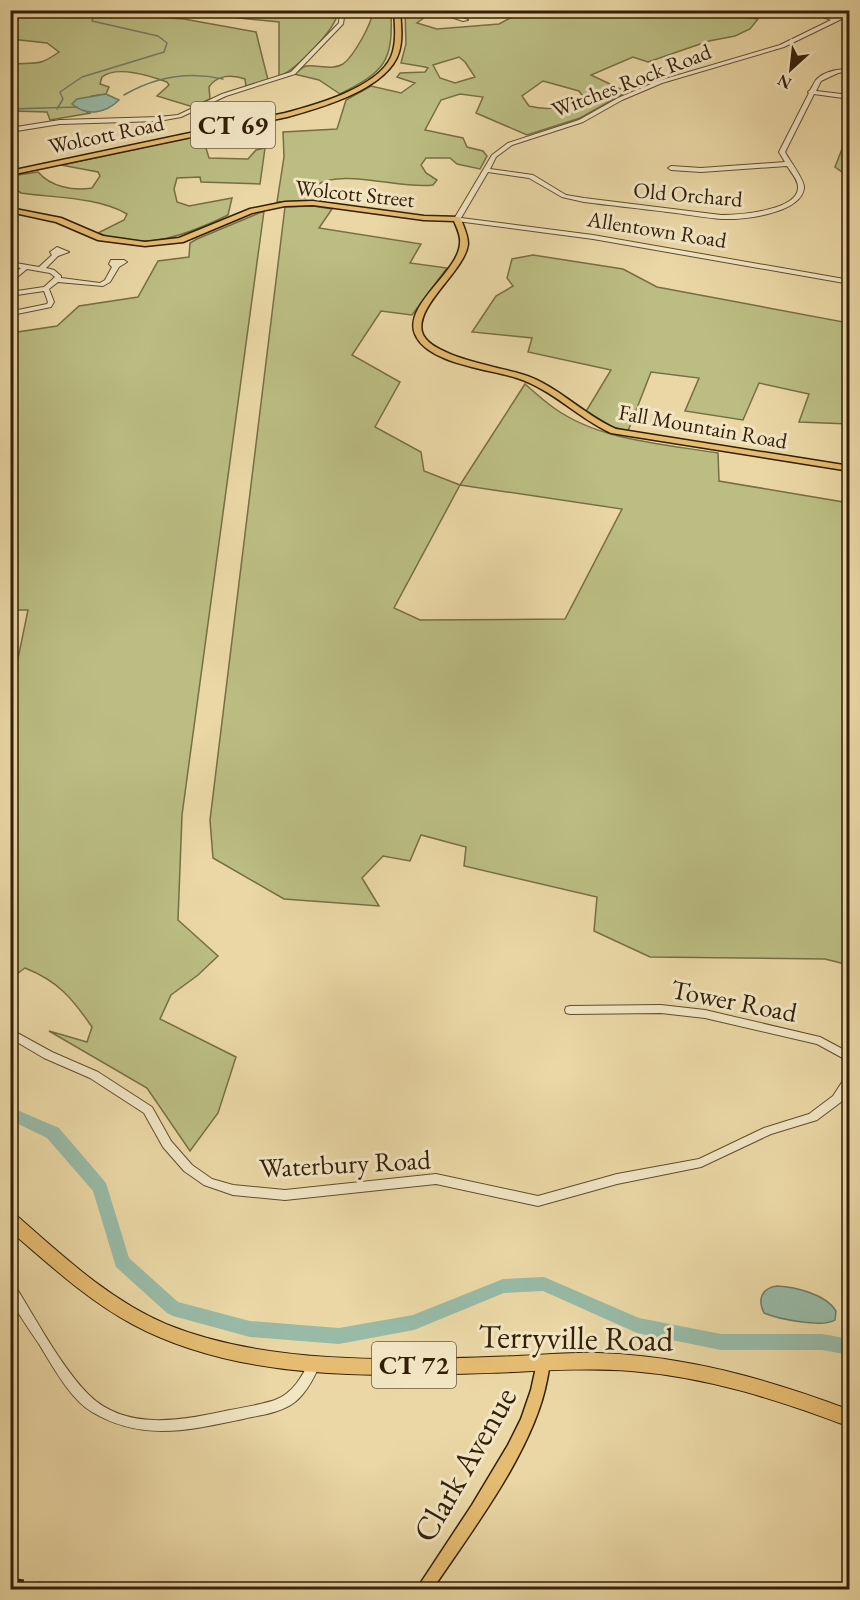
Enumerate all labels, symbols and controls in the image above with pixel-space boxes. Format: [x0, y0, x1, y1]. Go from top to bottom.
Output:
street label: Witches Rock Road [547, 36, 716, 124]
north arrow [761, 39, 821, 99]
text: N [774, 70, 795, 94]
road number: CT 69 [191, 102, 275, 148]
street label: Wolcott Road [46, 108, 167, 161]
street label: Wolcott Street [294, 173, 416, 214]
street label: Old Orchard [632, 175, 745, 214]
street label: Allentown Road [584, 204, 729, 255]
street label: Fall Mountain Road [616, 397, 790, 456]
street label: Tower Road [668, 971, 800, 1030]
street label: Waterbury Road [258, 1142, 432, 1185]
street label: Terryville Road [478, 1314, 674, 1361]
road number: CT 72 [372, 1342, 456, 1388]
street label: Clark Avenue [403, 1379, 526, 1550]

